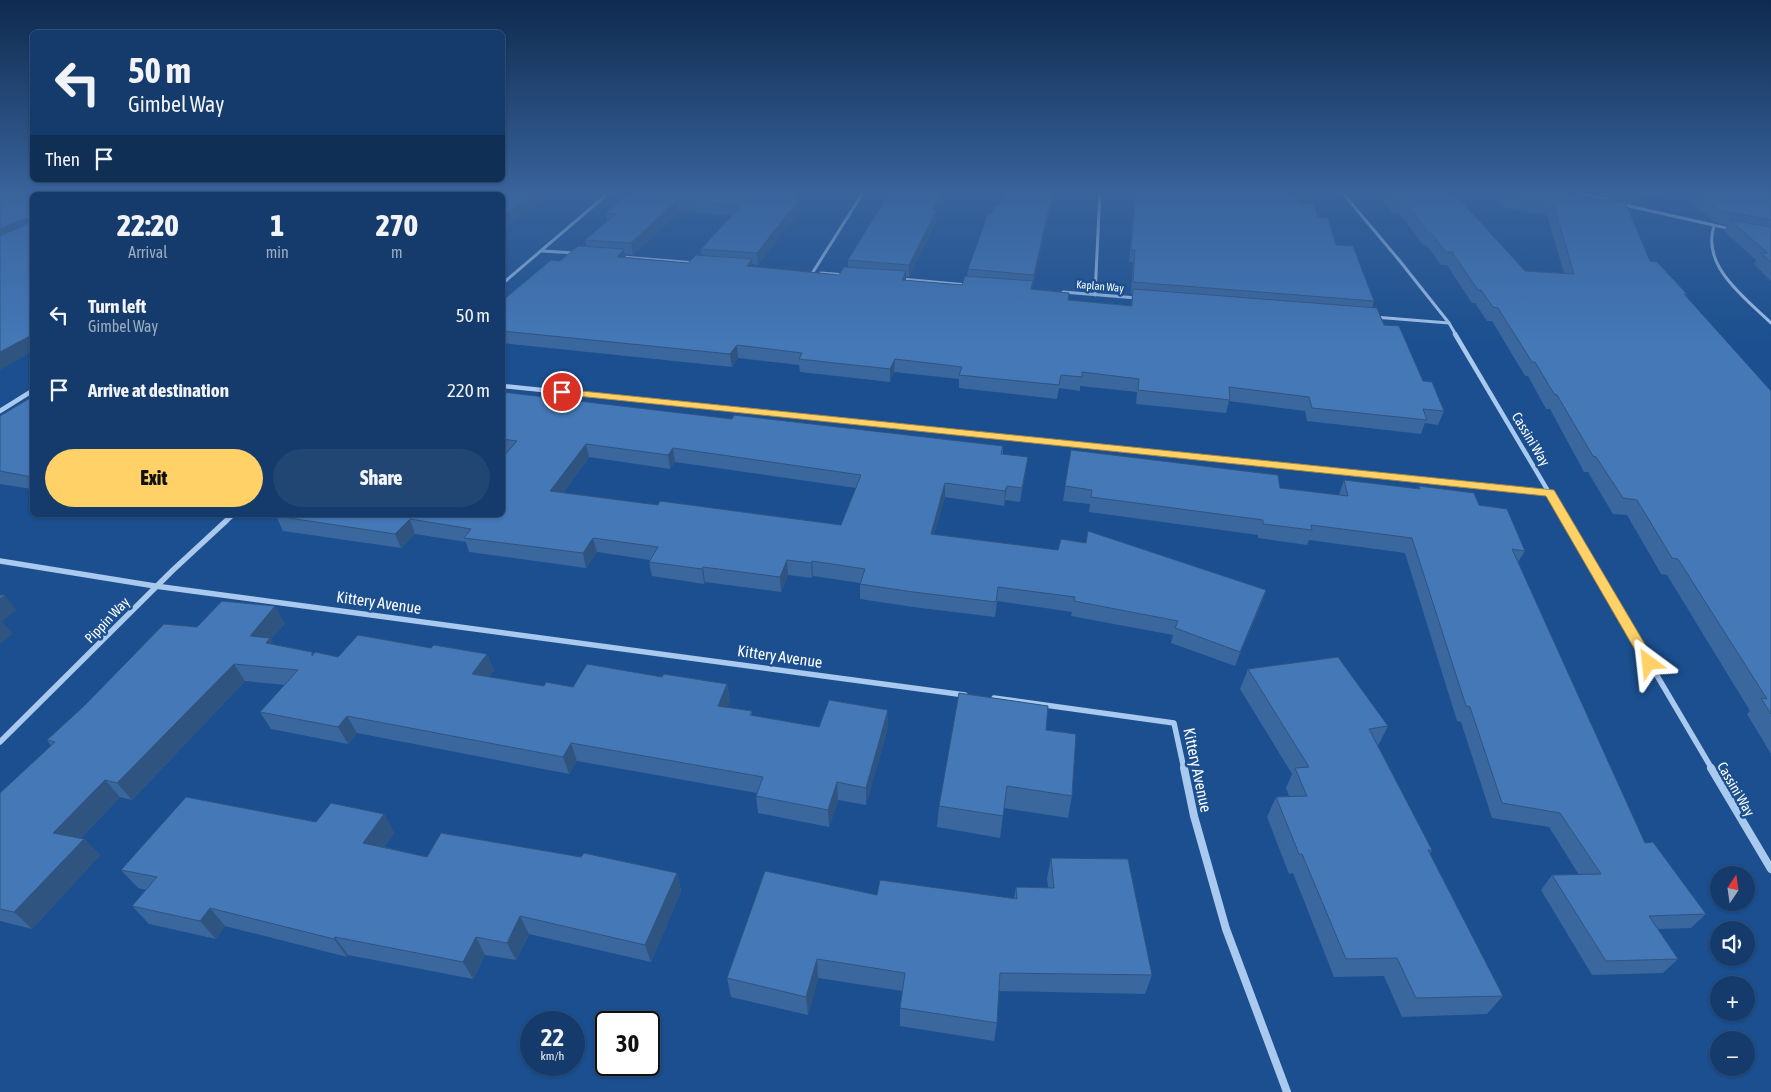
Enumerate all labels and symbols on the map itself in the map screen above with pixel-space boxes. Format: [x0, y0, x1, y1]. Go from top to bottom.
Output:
street label: Kaplan Way [1076, 278, 1125, 294]
pin [541, 371, 583, 413]
street label: Cassini Way [1509, 409, 1553, 469]
street label: Kittery Avenue [335, 587, 423, 618]
street label: Pippin Way [81, 594, 133, 646]
position arrow [1622, 636, 1674, 688]
street label: Kittery Avenue [736, 641, 824, 672]
street label: Kittery Avenue [1179, 726, 1216, 814]
street label: Cassini Way [1714, 759, 1758, 819]
north arrow [1710, 866, 1755, 911]
speed limit sign: 30 [595, 1011, 660, 1076]

